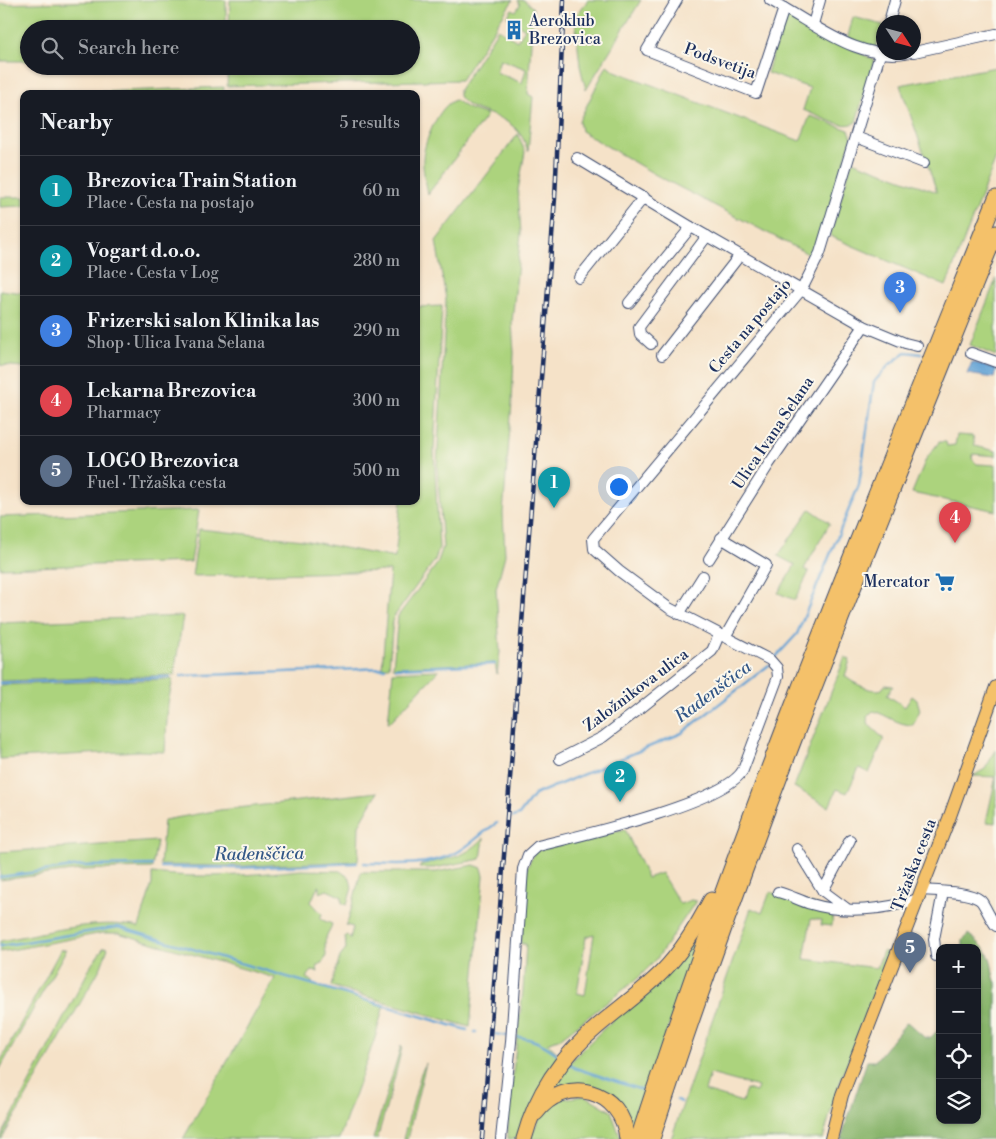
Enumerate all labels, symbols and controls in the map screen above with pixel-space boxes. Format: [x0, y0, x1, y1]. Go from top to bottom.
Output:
place label: Aeroklub Brezovica [528, 11, 602, 49]
north arrow [876, 15, 921, 60]
building icon: Aeroklub Brezovica [503, 19, 525, 41]
search box [20, 20, 420, 75]
icon: search [38, 34, 66, 62]
text: Search here [78, 36, 179, 60]
street label: Podsvetija [681, 39, 760, 84]
text: Nearby [40, 110, 113, 136]
text: 5 results [339, 113, 400, 133]
text: Brezovica Train Station [87, 169, 297, 193]
text: 1 [52, 181, 60, 201]
text: 60 m [362, 181, 400, 201]
text: Place · Cesta na postajo [87, 193, 254, 213]
text: Vogart d.o.o. [87, 239, 201, 263]
text: 2 [51, 251, 61, 271]
text: 280 m [353, 251, 400, 271]
text: Place · Cesta v Log [87, 263, 219, 283]
pin: 3 [884, 272, 916, 313]
street label: Cesta na postajo [704, 274, 796, 378]
text: Frizerski salon Klinika las [87, 309, 319, 333]
text: 3 [51, 321, 61, 341]
text: 290 m [353, 321, 400, 341]
text: Shop · Ulica Ivana Selana [87, 333, 265, 353]
street label: Ulica Ivana Selana [728, 372, 819, 493]
text: Lekarna Brezovica [87, 379, 256, 403]
text: 4 [51, 391, 61, 411]
text: 300 m [353, 391, 400, 411]
text: Pharmacy [87, 403, 161, 423]
text: LOGO Brezovica [87, 449, 239, 473]
text: 5 [51, 461, 61, 481]
text: 500 m [353, 461, 400, 481]
pin: 1 [538, 467, 570, 508]
text: Fuel · Tržaška cesta [87, 473, 226, 493]
your location [606, 474, 632, 500]
pin: 4 [939, 502, 971, 543]
supermarket icon: Mercator [934, 571, 956, 593]
place label: Mercator [864, 572, 930, 592]
street label: Založnikova ulica [580, 644, 693, 736]
water label: Radenščica [669, 655, 757, 729]
pin: 2 [604, 761, 636, 802]
street label: Tržaška cesta [887, 815, 941, 914]
water label: Radenščica [213, 842, 305, 866]
pin: 5 [894, 932, 926, 973]
map controls [936, 944, 981, 1124]
button: + [936, 944, 981, 989]
button: − [936, 989, 981, 1034]
button: locate [936, 1034, 981, 1079]
button: layers [936, 1079, 981, 1124]

